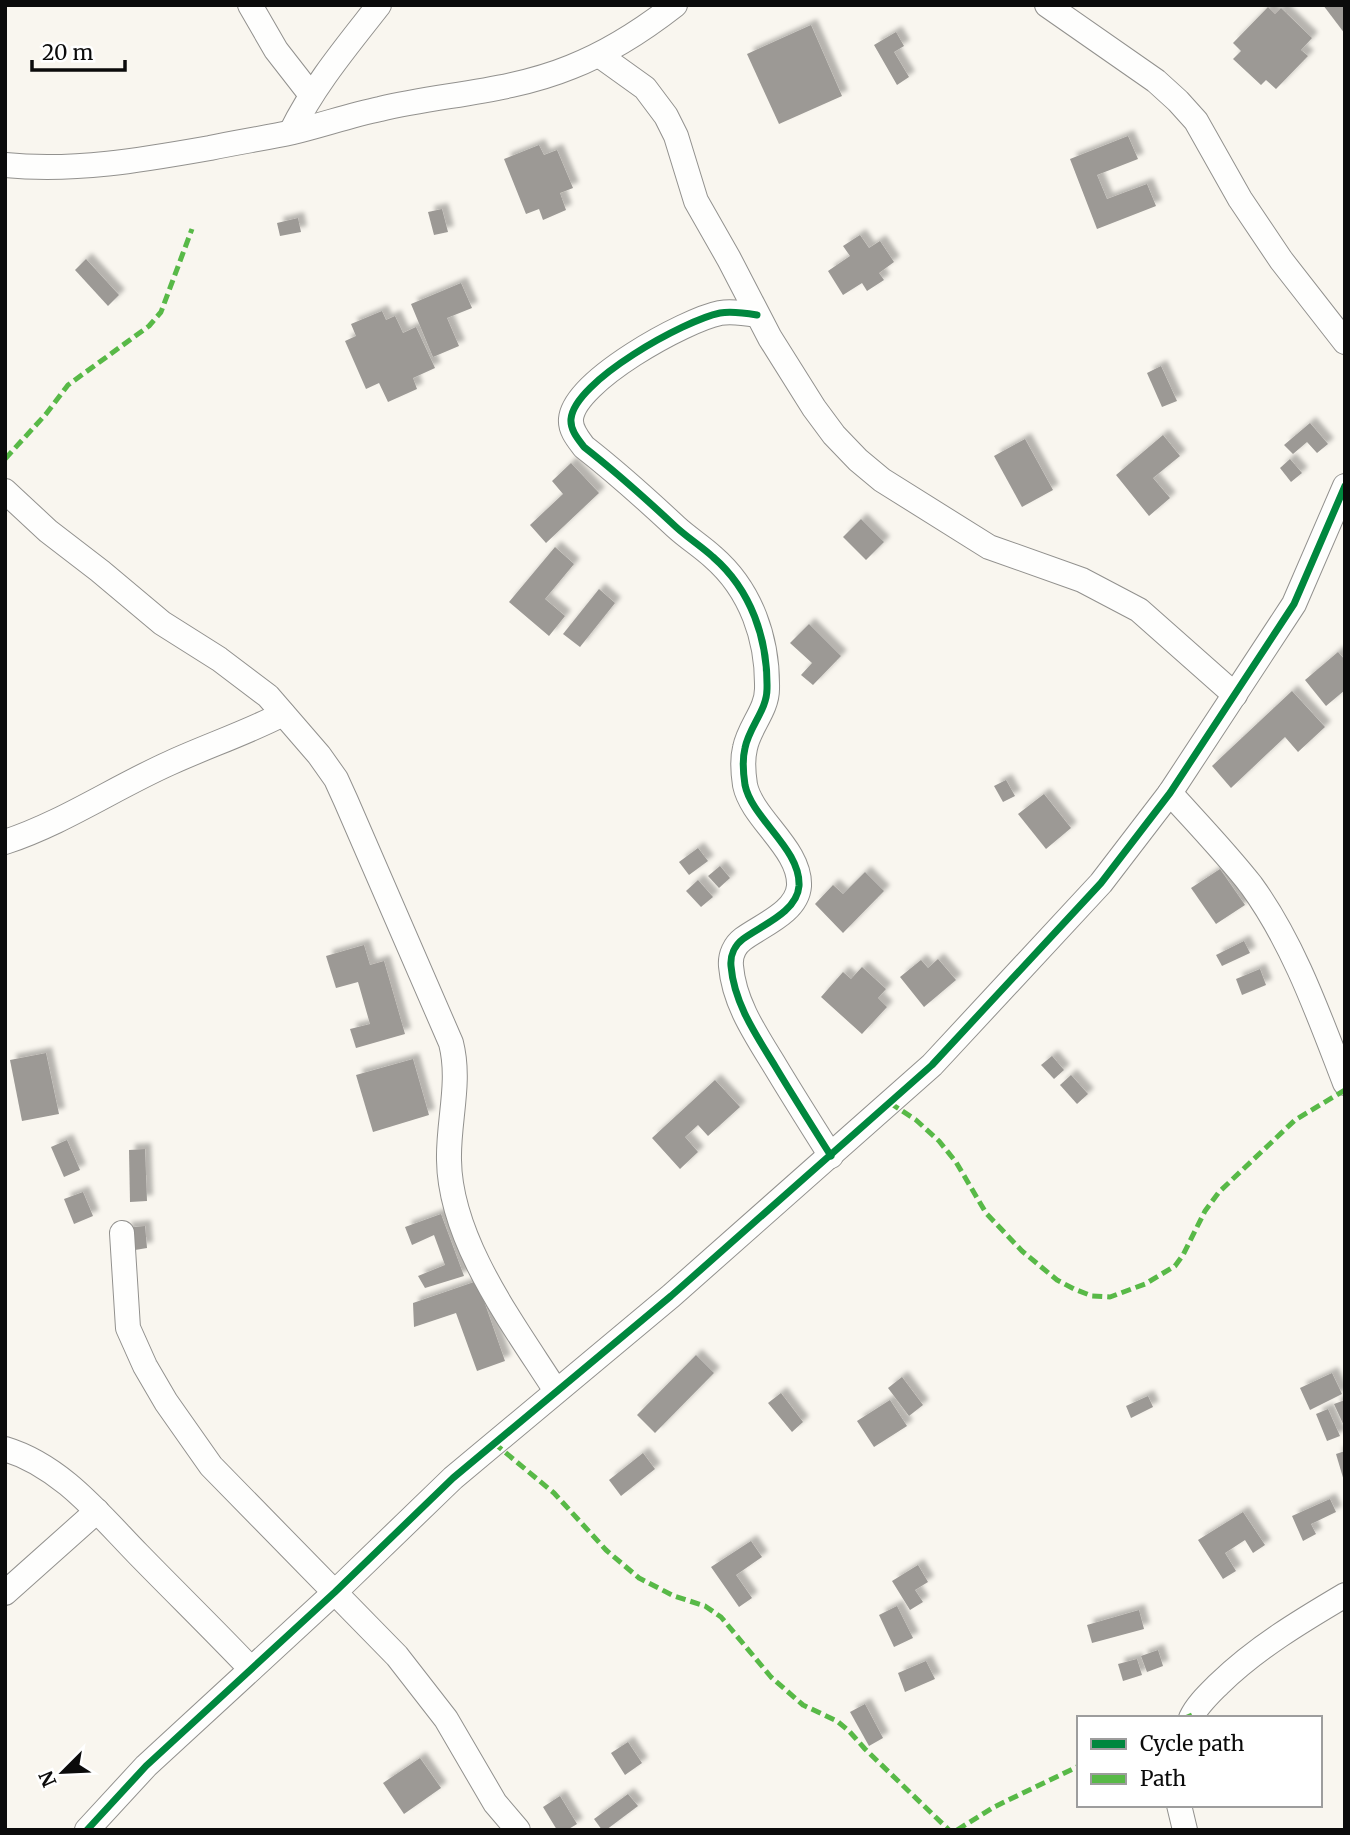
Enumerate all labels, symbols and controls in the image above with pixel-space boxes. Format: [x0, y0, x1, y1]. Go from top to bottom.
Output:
scale bar [32, 28, 124, 72]
text: 20 m [42, 39, 94, 66]
legend [1077, 1716, 1322, 1807]
text: Cycle path [1140, 1730, 1244, 1757]
north arrow [28, 1737, 98, 1807]
text: Path [1140, 1765, 1186, 1792]
text: N [33, 1767, 61, 1791]

